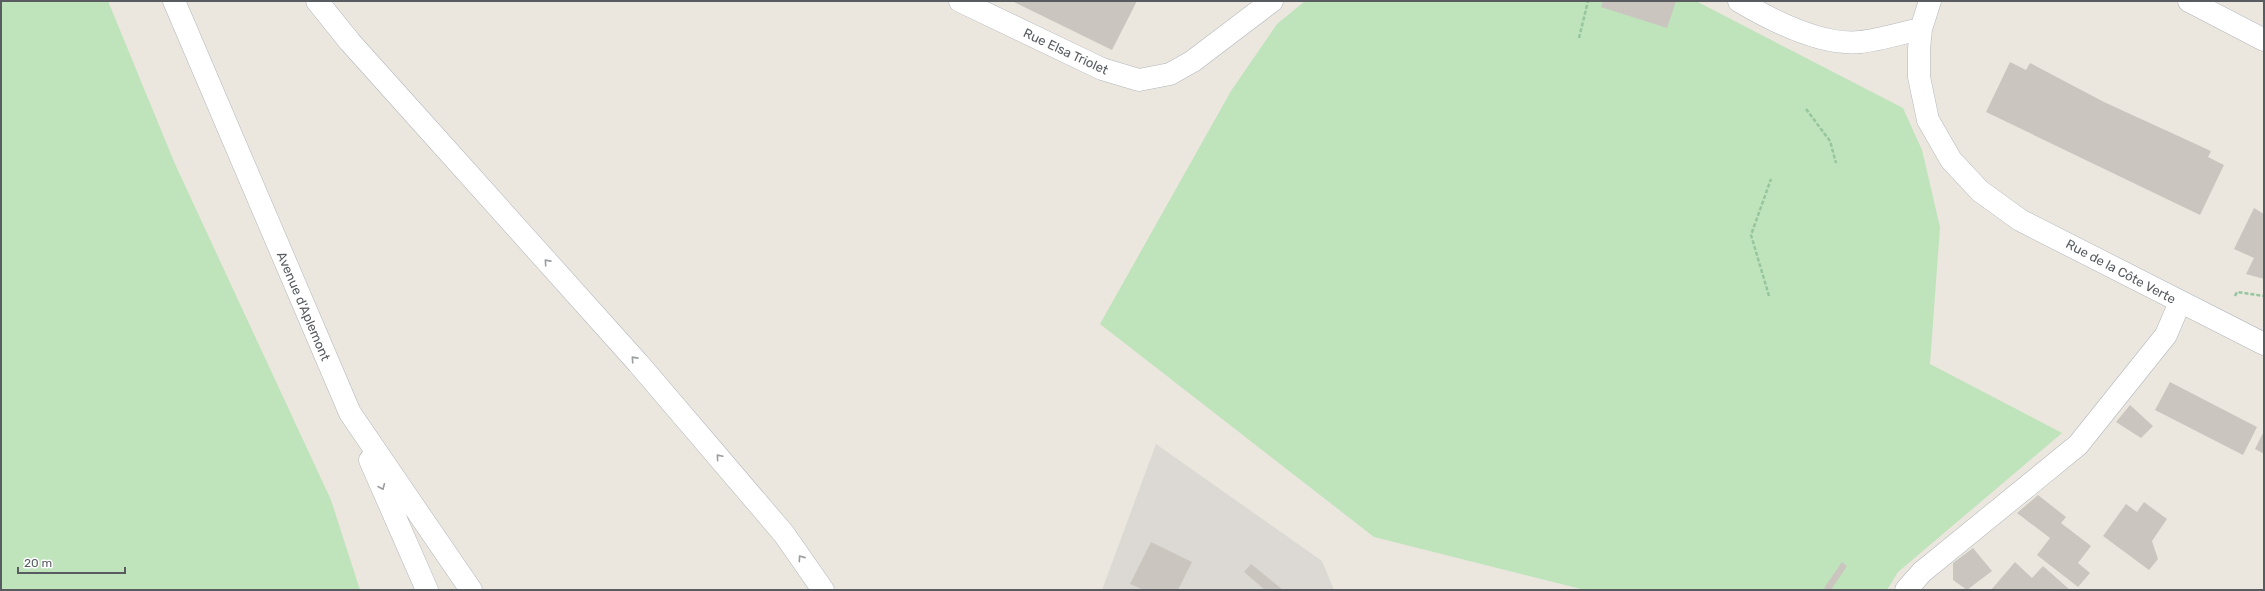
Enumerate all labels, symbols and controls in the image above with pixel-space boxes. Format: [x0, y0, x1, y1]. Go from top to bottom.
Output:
street label: Rue Elsa Triolet [1021, 25, 1111, 78]
street label: Rue de la Côte Verte [2063, 236, 2178, 307]
street label: Avenue d'Aplemont [274, 249, 333, 363]
one-way arrow [544, 259, 552, 267]
one-way arrow [632, 356, 639, 363]
one-way arrow [716, 455, 723, 462]
one-way arrow [377, 483, 385, 491]
scale bar [18, 549, 125, 575]
one-way arrow [798, 555, 806, 562]
text: 20 m [24, 556, 52, 570]

